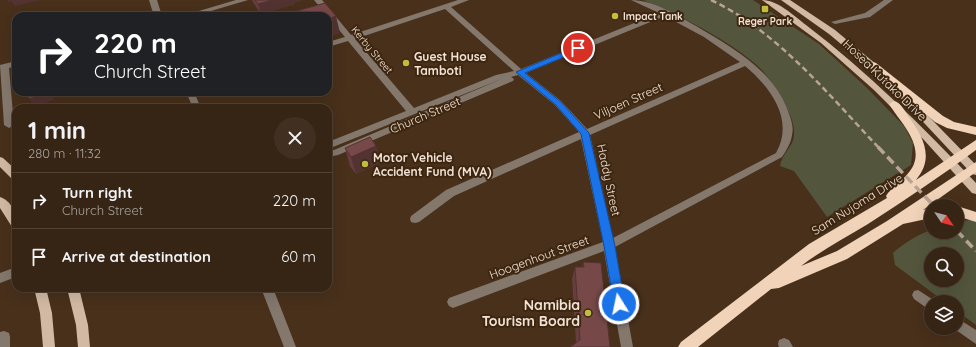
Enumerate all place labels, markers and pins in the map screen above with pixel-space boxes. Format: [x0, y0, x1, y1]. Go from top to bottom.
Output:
marker: Reger Park [760, 4, 770, 14]
place label: Impact Tank [623, 10, 683, 23]
marker: Impact Tank [610, 11, 620, 21]
place label: Reger Park [738, 15, 792, 28]
pin [561, 31, 595, 65]
place label: Guest House Tamboti [414, 49, 487, 78]
marker: Guest House Tamboti [401, 58, 411, 68]
place label: Motor Vehicle Accident Fund (MVA) [373, 150, 491, 179]
marker: Motor Vehicle Accident Fund (MVA) [360, 159, 370, 169]
place label: Namibia Tourism Board [482, 296, 580, 330]
marker: Namibia Tourism Board [583, 308, 593, 318]

